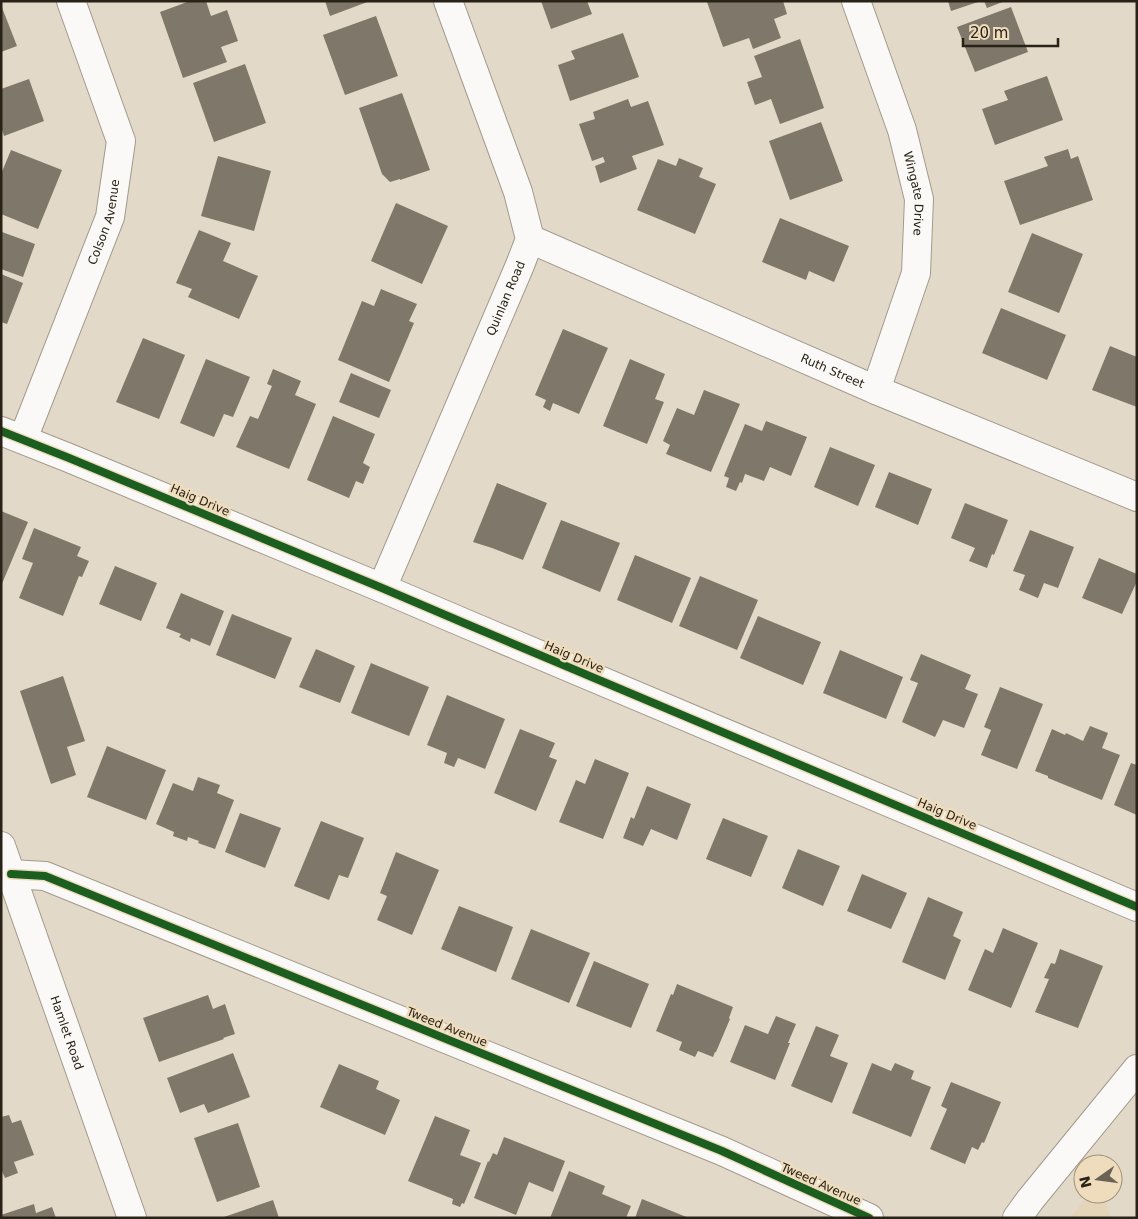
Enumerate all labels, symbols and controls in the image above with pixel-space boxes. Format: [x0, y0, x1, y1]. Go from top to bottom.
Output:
scale bar [963, 15, 1058, 47]
text: 20 m [970, 24, 1008, 42]
street label: Wingate Drive [901, 150, 926, 236]
street label: Colson Avenue [85, 178, 122, 267]
street label: Quinlan Road [484, 259, 528, 338]
street label: Ruth Street [798, 351, 867, 391]
street label: Haig Drive [168, 481, 232, 519]
street label: Haig Drive [542, 638, 606, 676]
street label: Haig Drive [915, 795, 979, 833]
street label: Hamlet Road [47, 994, 86, 1072]
street label: Tweed Avenue [404, 1004, 489, 1050]
north arrow [1073, 1154, 1123, 1204]
street label: Tweed Avenue [778, 1160, 863, 1208]
text: N [1076, 1175, 1095, 1190]

